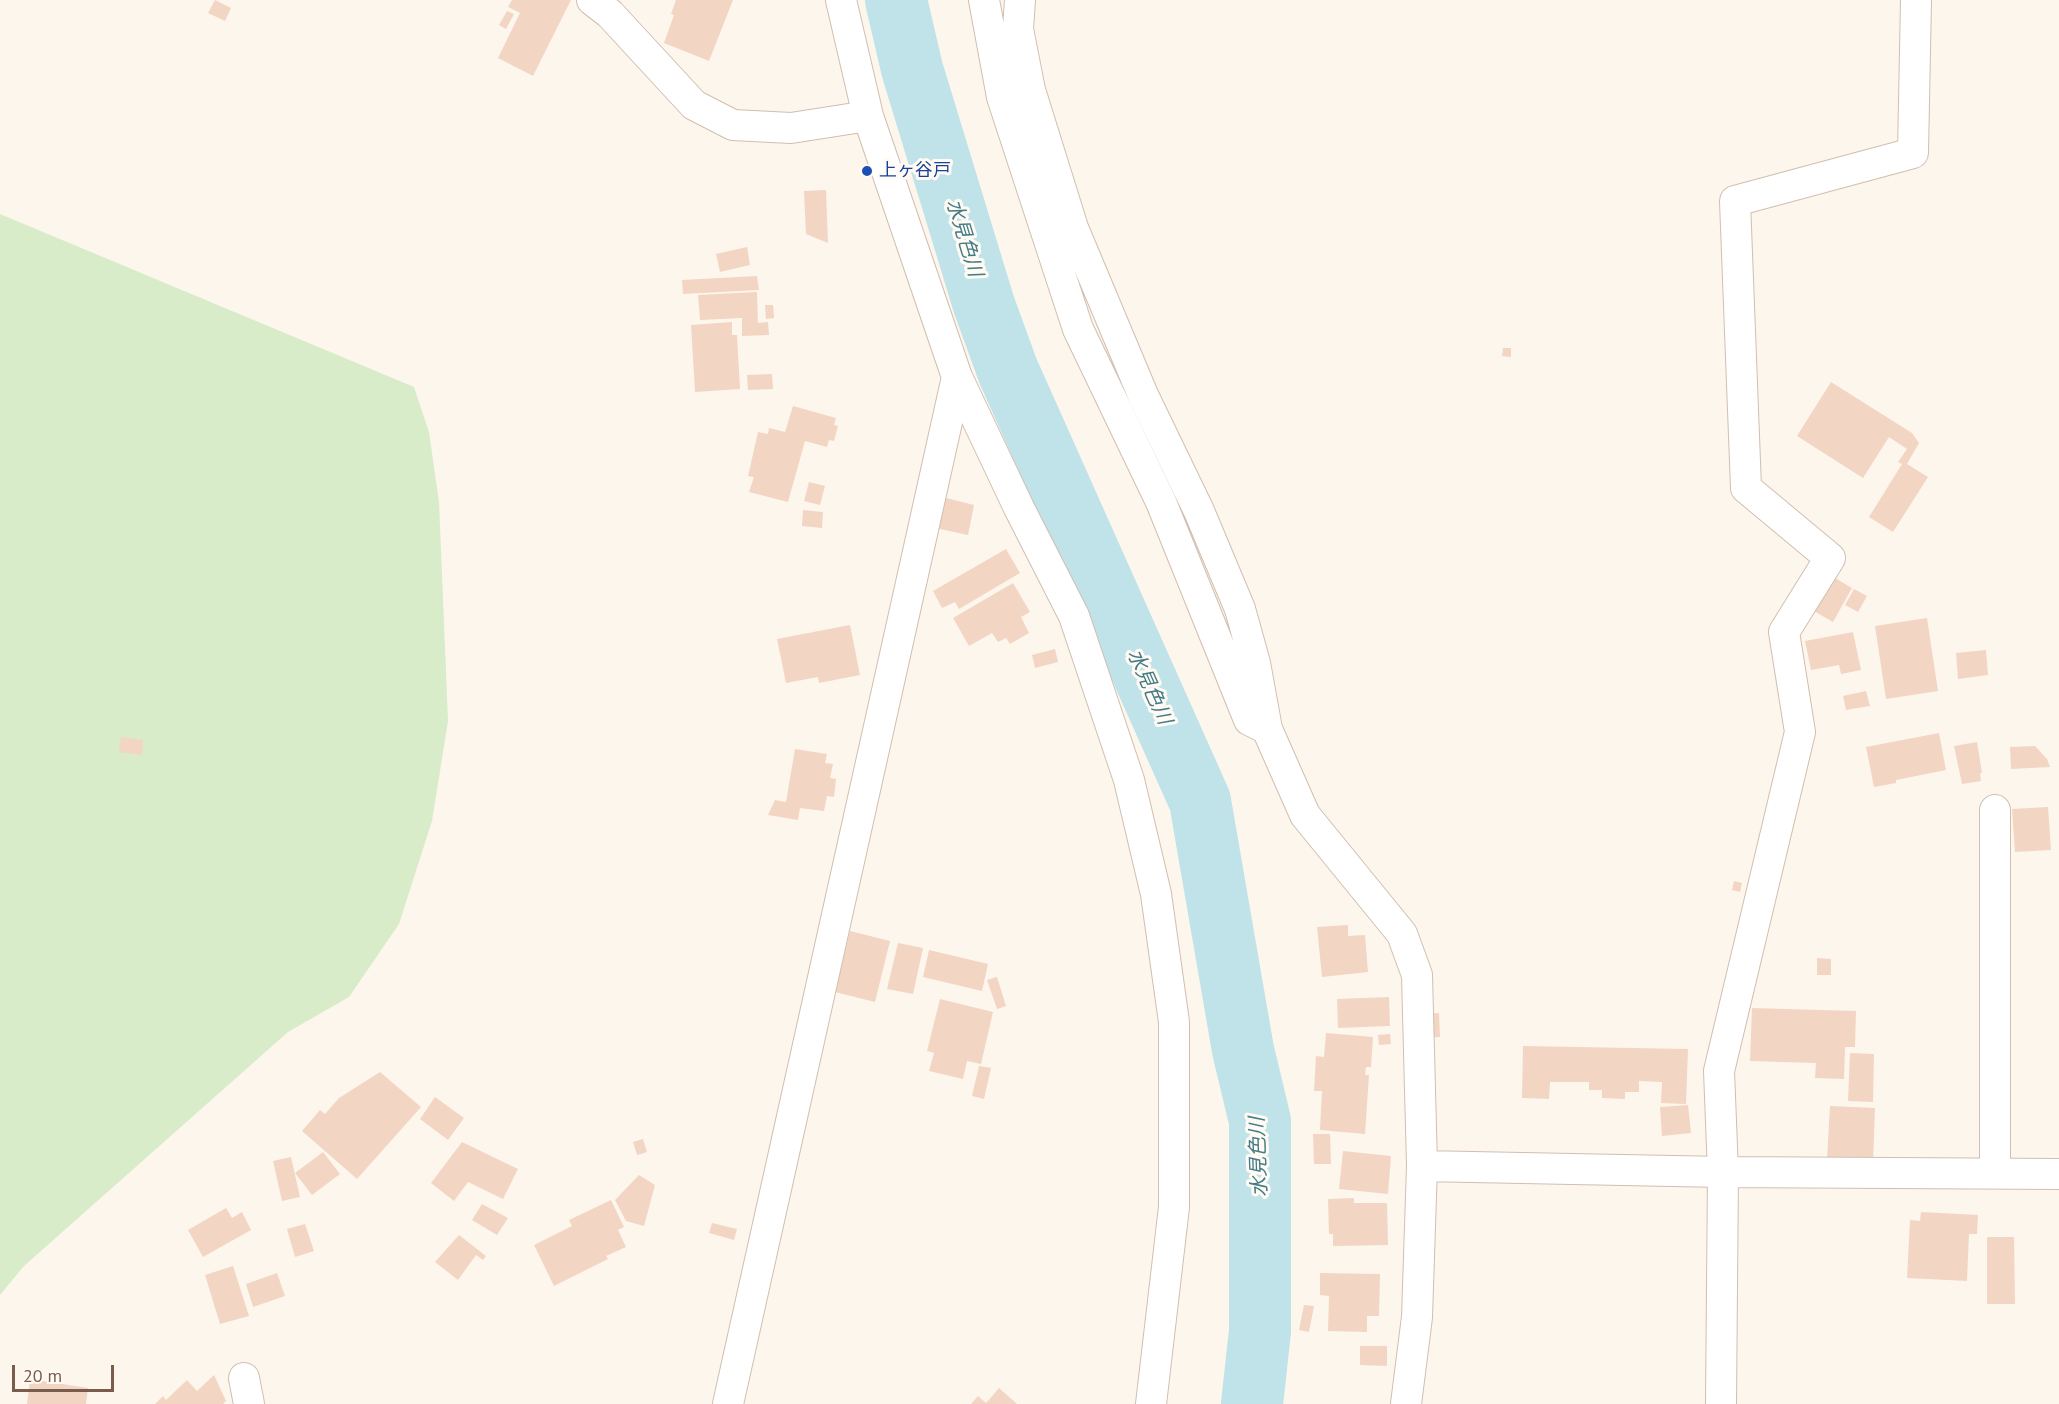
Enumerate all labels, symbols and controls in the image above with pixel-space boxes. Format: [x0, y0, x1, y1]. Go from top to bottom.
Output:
place label: 上ヶ谷戸 [879, 160, 951, 182]
marker: 上ヶ谷戸 [860, 164, 874, 178]
water label: 水見色川 [941, 196, 987, 280]
water label: 水見色川 [1122, 646, 1176, 728]
water label: 水見色川 [1246, 1117, 1272, 1197]
scale bar [15, 1353, 117, 1391]
text: 20 m [23, 1364, 62, 1387]

